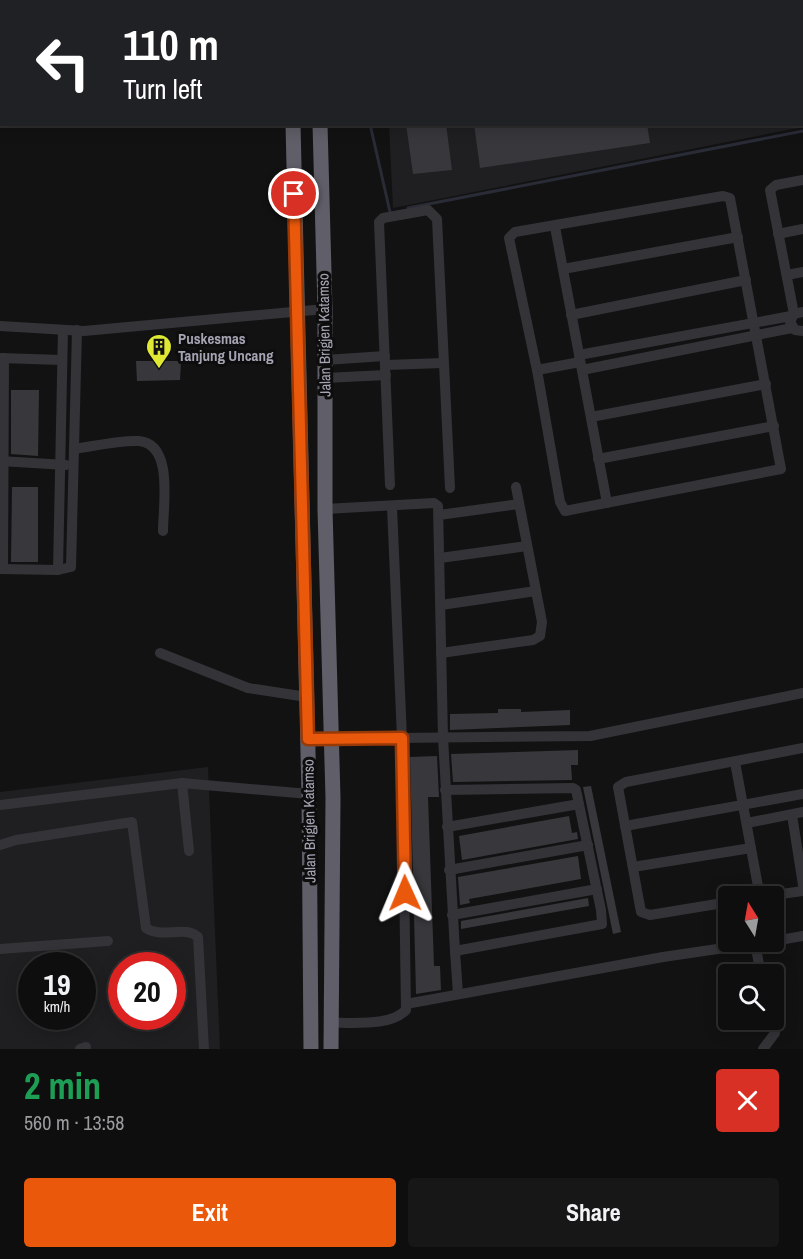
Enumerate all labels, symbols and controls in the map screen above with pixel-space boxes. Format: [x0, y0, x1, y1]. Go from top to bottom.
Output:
text: 110 m [123, 17, 219, 73]
icon: left [24, 24, 102, 102]
text: Turn left [123, 71, 202, 107]
pin [268, 168, 319, 219]
icon: arrive [277, 177, 310, 210]
street label: Jalan Brigjen Katamso [312, 273, 336, 397]
place label: Puskesmas Tanjung Uncang [178, 328, 274, 366]
building icon: Puskesmas Tanjung Uncang [144, 332, 174, 370]
street label: Jalan Brigjen Katamso [297, 759, 321, 883]
position arrow [373, 861, 437, 925]
north arrow [718, 886, 784, 952]
map controls [718, 886, 784, 1030]
speed limit sign: 20 [108, 952, 186, 1030]
text: 19 [43, 964, 71, 1004]
button: search [718, 964, 784, 1030]
text: km/h [44, 996, 70, 1017]
text: 2 min [24, 1062, 101, 1110]
button: close [716, 1069, 779, 1132]
text: 560 m · 13:58 [24, 1109, 124, 1136]
button: Exit [24, 1178, 396, 1247]
button: Share [408, 1178, 779, 1247]

